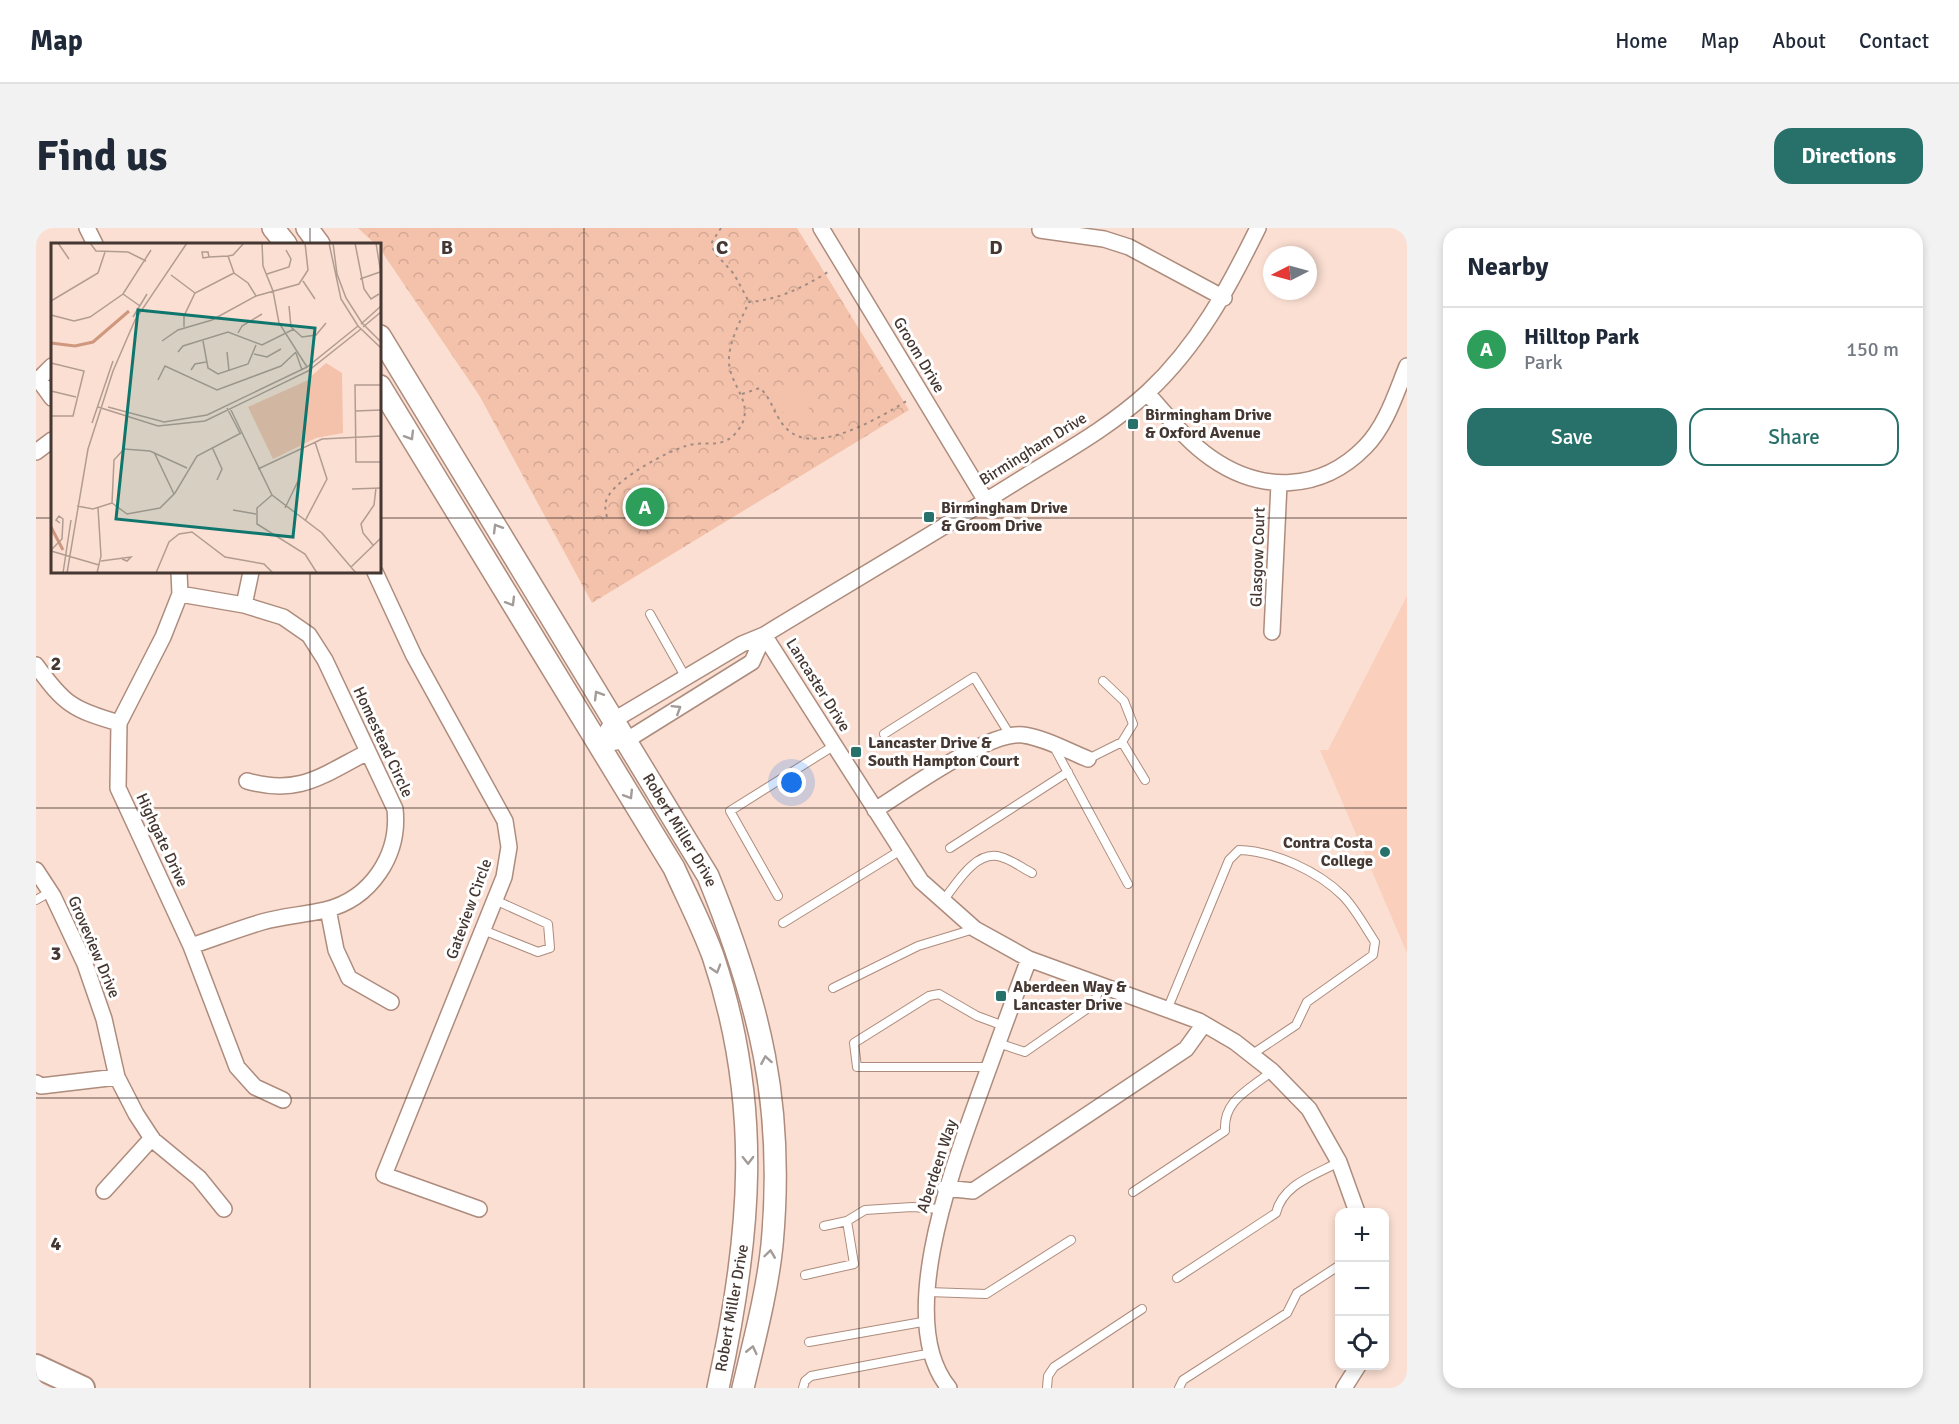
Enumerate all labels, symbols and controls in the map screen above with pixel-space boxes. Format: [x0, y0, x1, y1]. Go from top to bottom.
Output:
text: Map [30, 24, 83, 58]
text: Home [1615, 28, 1668, 54]
text: Map [1701, 28, 1739, 54]
text: About [1772, 28, 1826, 54]
text: Contact [1859, 28, 1929, 54]
button: Directions [1774, 128, 1923, 184]
text: Find us [36, 131, 167, 182]
text: B [441, 235, 453, 260]
text: C [716, 235, 728, 260]
text: D [989, 235, 1003, 260]
inset map [51, 243, 381, 573]
north arrow [1263, 246, 1317, 300]
text: Nearby [1467, 251, 1548, 283]
street label: Groom Drive [889, 314, 949, 396]
text: Hilltop Park [1524, 323, 1639, 350]
text: A [1480, 337, 1493, 362]
text: 150 m [1846, 337, 1899, 362]
text: Park [1524, 350, 1562, 375]
place label: Birmingham Drive & Oxford Avenue [1145, 405, 1272, 443]
street label: Birmingham Drive [976, 408, 1090, 490]
button: Save [1467, 408, 1677, 466]
button: Share [1689, 408, 1899, 466]
marker: Birmingham Drive & Oxford Avenue [1126, 417, 1140, 431]
one-way arrow [402, 430, 414, 440]
pin: A [626, 484, 664, 530]
place label: Birmingham Drive & Groom Drive [941, 498, 1068, 536]
street label: Glasgow Court [1246, 506, 1270, 607]
marker: Birmingham Drive & Groom Drive [922, 510, 936, 524]
one-way arrow [493, 524, 504, 534]
one-way arrow [504, 596, 516, 606]
street label: Lancaster Drive [781, 635, 855, 735]
text: 2 [51, 651, 61, 676]
street label: Homestead Circle [349, 683, 417, 801]
one-way arrow [594, 691, 606, 701]
one-way arrow [670, 706, 681, 717]
place label: Lancaster Drive & South Hampton Court [868, 733, 1019, 771]
marker: Lancaster Drive & South Hampton Court [849, 745, 863, 759]
your location [777, 768, 806, 797]
street label: Robert Miller Drive [638, 770, 721, 890]
one-way arrow [621, 789, 633, 799]
street label: Highgate Drive [131, 790, 193, 890]
place label: Contra Costa College [1283, 833, 1373, 871]
marker: Contra Costa College [1378, 845, 1392, 859]
street label: Gateview Circle [442, 856, 496, 962]
street label: Groveview Drive [63, 893, 125, 1001]
text: 3 [51, 941, 61, 966]
one-way arrow [709, 963, 721, 974]
place label: Aberdeen Way & Lancaster Drive [1013, 977, 1127, 1015]
marker: Aberdeen Way & Lancaster Drive [994, 989, 1008, 1003]
one-way arrow [760, 1055, 772, 1064]
street label: Aberdeen Way [912, 1116, 962, 1215]
one-way arrow [742, 1156, 754, 1165]
map controls [1335, 1208, 1389, 1370]
button: + [1335, 1208, 1389, 1262]
text: 4 [51, 1231, 62, 1256]
street label: Robert Miller Drive [711, 1243, 753, 1373]
one-way arrow [764, 1249, 776, 1259]
button: − [1335, 1262, 1389, 1316]
button: locate [1335, 1316, 1389, 1370]
one-way arrow [745, 1345, 758, 1355]

